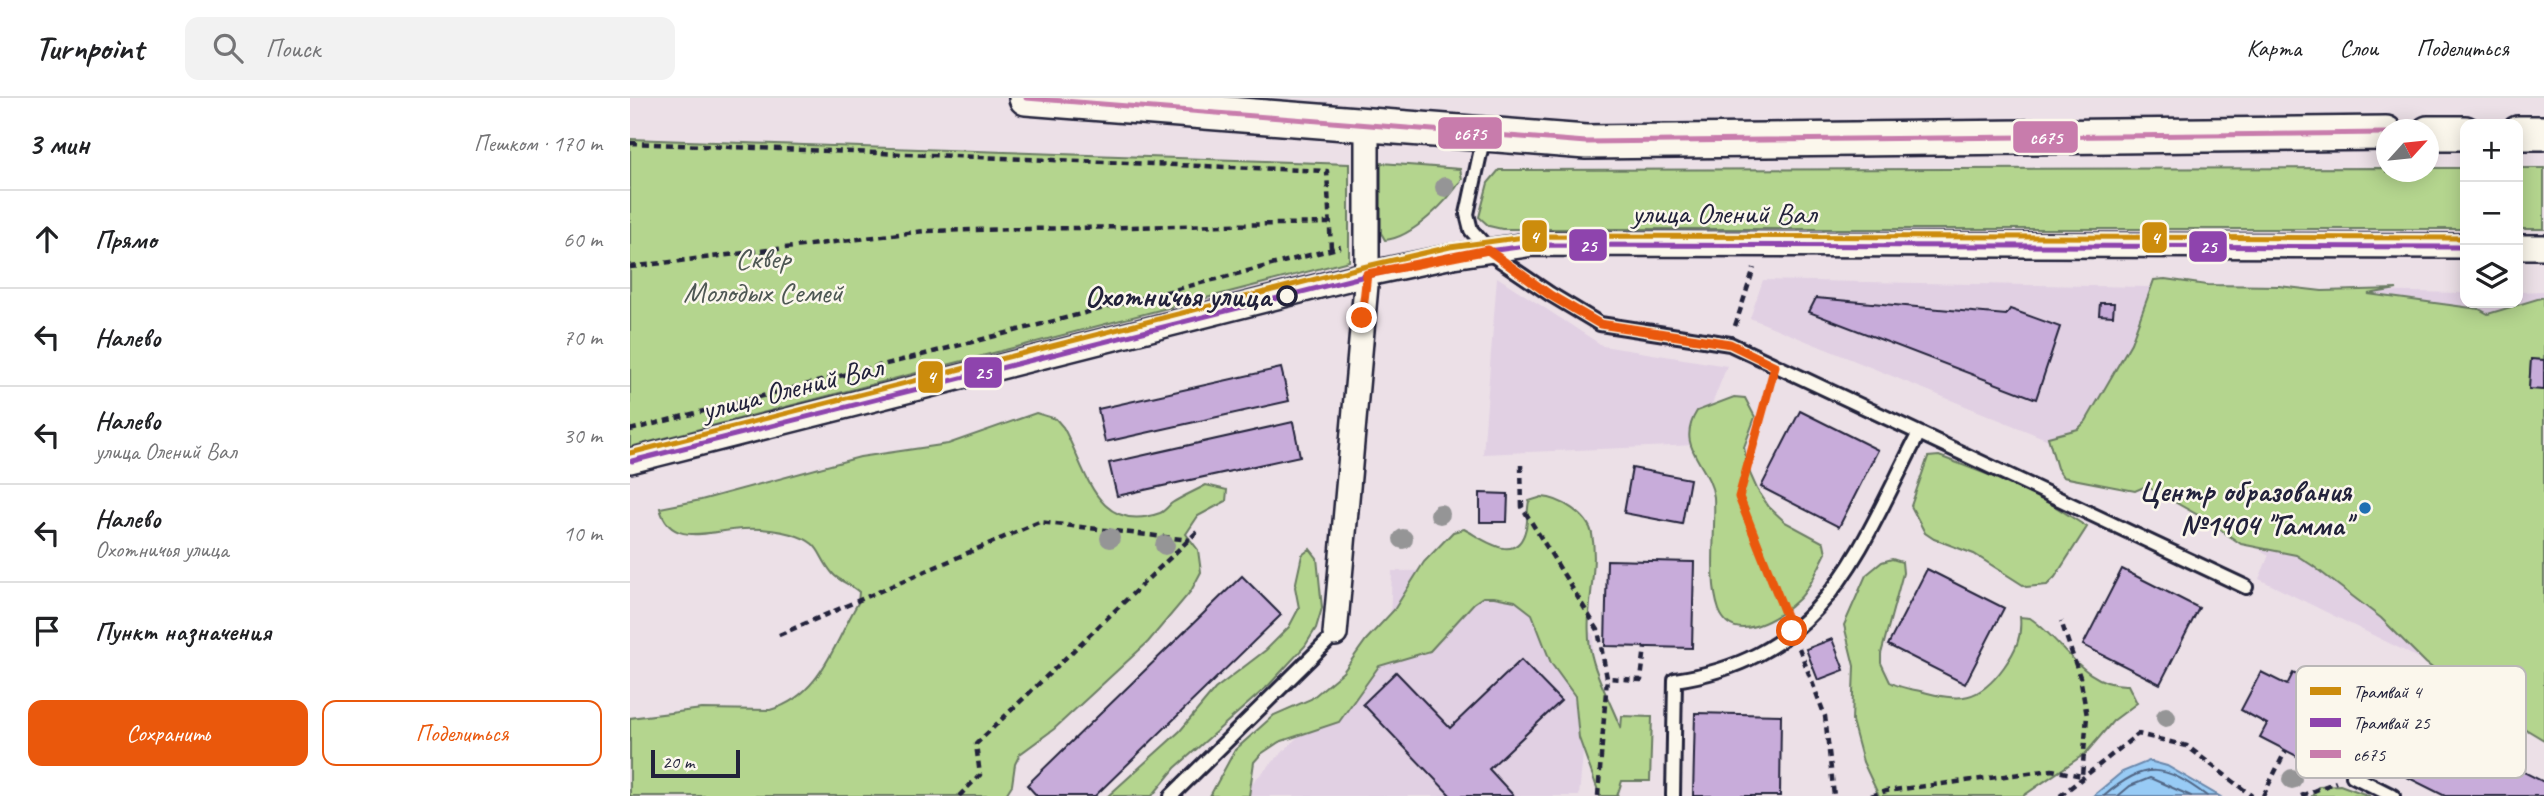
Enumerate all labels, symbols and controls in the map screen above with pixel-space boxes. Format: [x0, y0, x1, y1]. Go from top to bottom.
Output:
search box [185, 17, 675, 80]
text: Turnpoint [35, 27, 143, 69]
icon: search [209, 29, 247, 67]
text: Поиск [265, 32, 320, 65]
text: Карта [2247, 33, 2301, 63]
text: Слои [2339, 33, 2378, 63]
text: Поделиться [2416, 33, 2509, 63]
line badge: с675 [1437, 116, 1503, 150]
north arrow [2376, 119, 2439, 182]
map controls [2460, 119, 2523, 308]
button: + [2460, 119, 2523, 182]
line badge: с675 [2012, 120, 2079, 154]
text: с675 [1454, 122, 1488, 146]
text: 3 мин [28, 125, 89, 163]
text: с675 [2030, 126, 2064, 150]
text: Пешком · 170 m [474, 129, 602, 158]
button: − [2460, 182, 2523, 245]
street label: улица Олений Вал [1630, 194, 1819, 232]
line badge: 4 [1521, 219, 1548, 253]
icon: ahead [28, 220, 66, 258]
line badge: 4 [2141, 221, 2168, 254]
text: Прямо [95, 223, 157, 256]
text: 60 m [563, 225, 602, 254]
text: 4 [1530, 225, 1541, 249]
text: 4 [2151, 226, 2162, 250]
line badge: 25 [1568, 228, 1608, 262]
line badge: 25 [2188, 230, 2228, 263]
text: 25 [1580, 234, 1598, 258]
text: 25 [2200, 235, 2218, 259]
park label: Сквер Молодых Семей [683, 239, 844, 311]
button: layers [2460, 245, 2523, 308]
place label: Охотничья улица [1085, 277, 1274, 315]
marker: Охотничья улица [1277, 286, 1297, 306]
route end [1346, 302, 1377, 333]
icon: left [28, 318, 66, 356]
text: Налево [95, 321, 161, 354]
text: 70 m [563, 323, 602, 352]
street label: улица Олений Вал [696, 347, 888, 429]
line badge: 25 [963, 356, 1003, 389]
line badge: 4 [917, 360, 944, 394]
text: 25 [975, 361, 993, 385]
text: 4 [927, 365, 938, 389]
text: Налево [95, 404, 161, 437]
icon: left [28, 416, 66, 454]
text: 30 m [563, 421, 602, 450]
text: улица Олений Вал [95, 437, 237, 466]
place label: Центр образования №1404 "Гамма" [2139, 472, 2358, 544]
marker: Центр образования №1404 "Гамма" [2357, 500, 2373, 516]
text: Налево [95, 502, 161, 535]
icon: left [28, 514, 66, 552]
text: 10 m [563, 519, 602, 548]
text: Охотничья улица [95, 535, 228, 564]
icon: arrive [28, 612, 66, 650]
text: Пункт назначения [95, 615, 271, 648]
route start [1776, 615, 1807, 646]
legend [2296, 666, 2526, 778]
text: Трамвай 4 [2353, 680, 2424, 704]
button: Сохранить [28, 700, 308, 766]
button: Поделиться [322, 700, 602, 766]
text: Трамвай 25 [2353, 711, 2431, 735]
text: с675 [2353, 743, 2387, 767]
scale bar [651, 747, 740, 779]
text: 20 m [662, 750, 694, 774]

